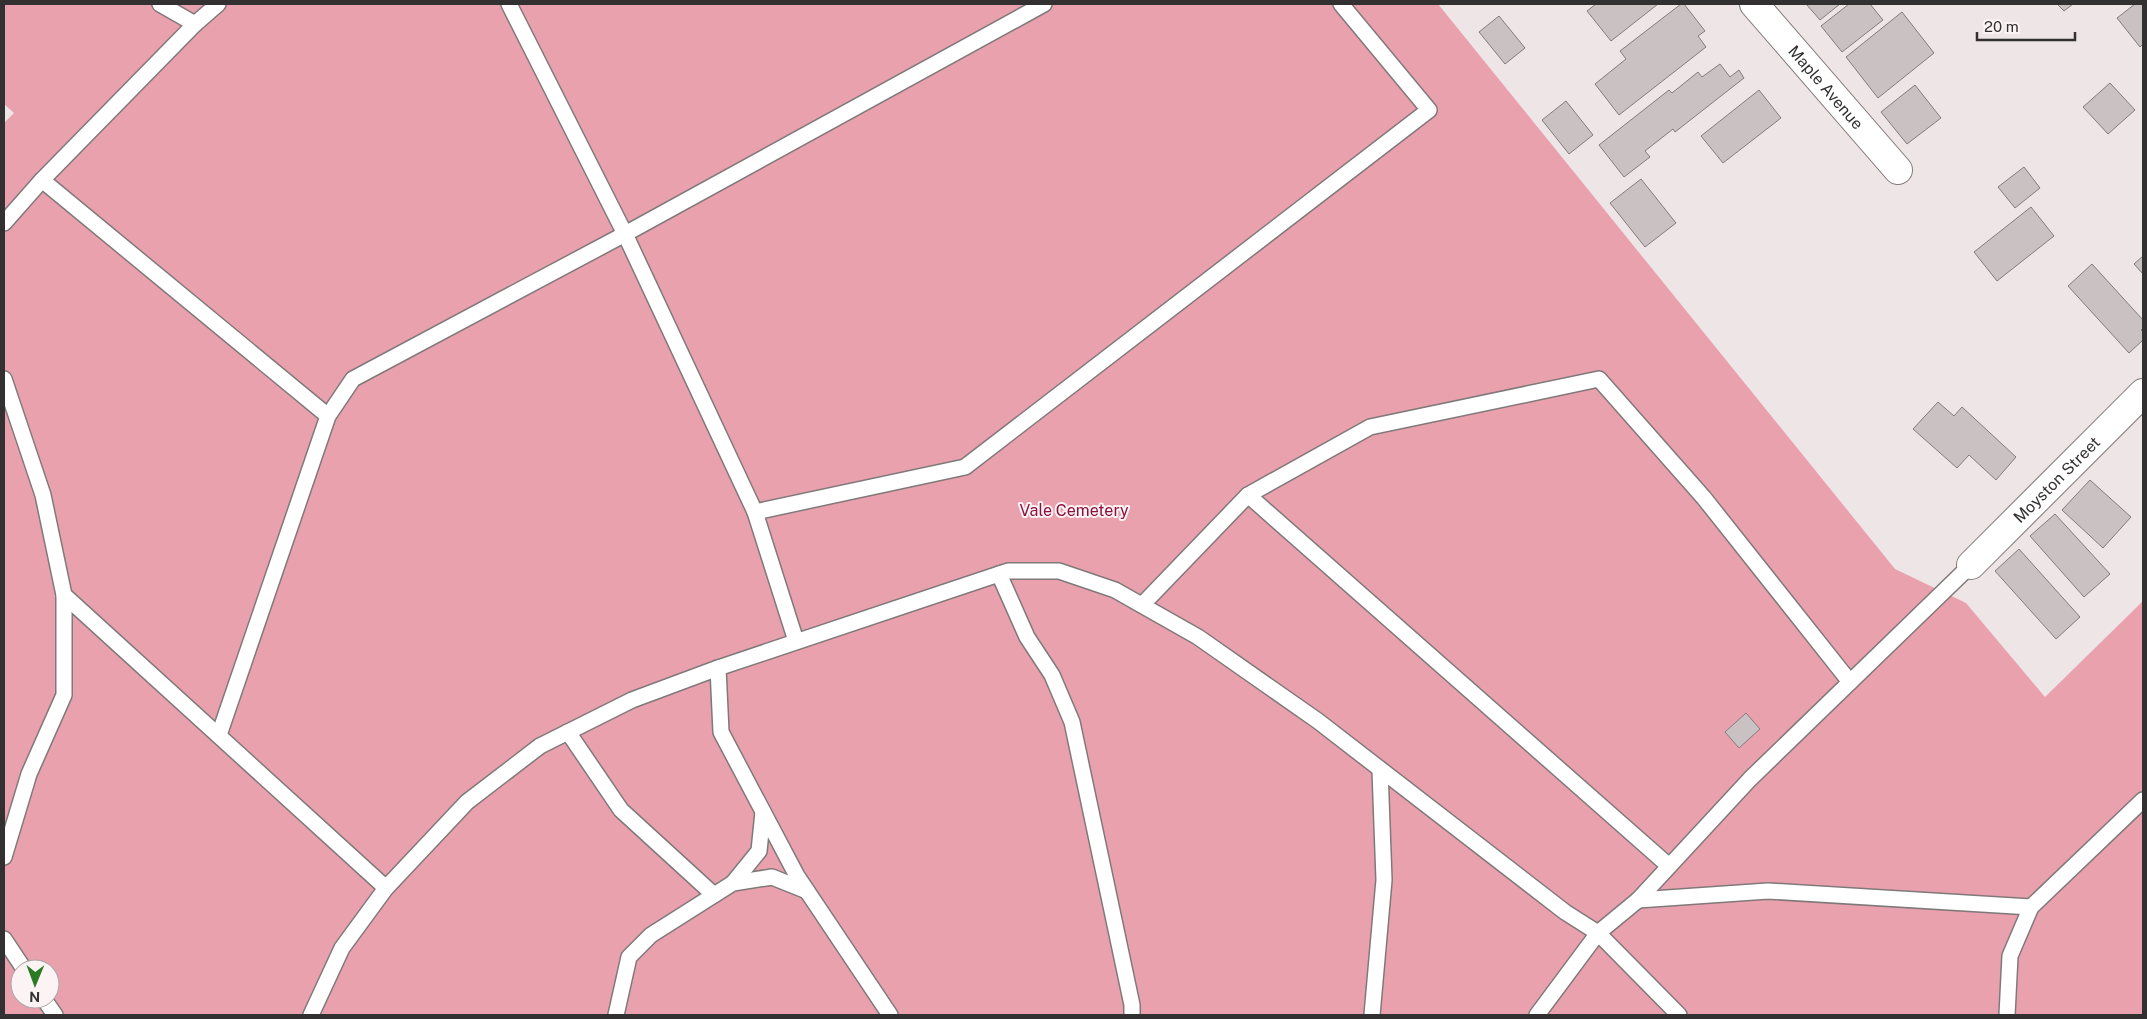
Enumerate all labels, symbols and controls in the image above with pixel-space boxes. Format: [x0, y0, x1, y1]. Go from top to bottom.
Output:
scale bar [1977, 10, 2074, 42]
text: 20 m [1984, 18, 2019, 35]
street label: Maple Avenue [1784, 42, 1867, 133]
street label: Moyston Street [2010, 433, 2104, 527]
park label: Vale Cemetery [1020, 501, 1129, 520]
north arrow [10, 959, 60, 1009]
text: N [29, 989, 40, 1005]

